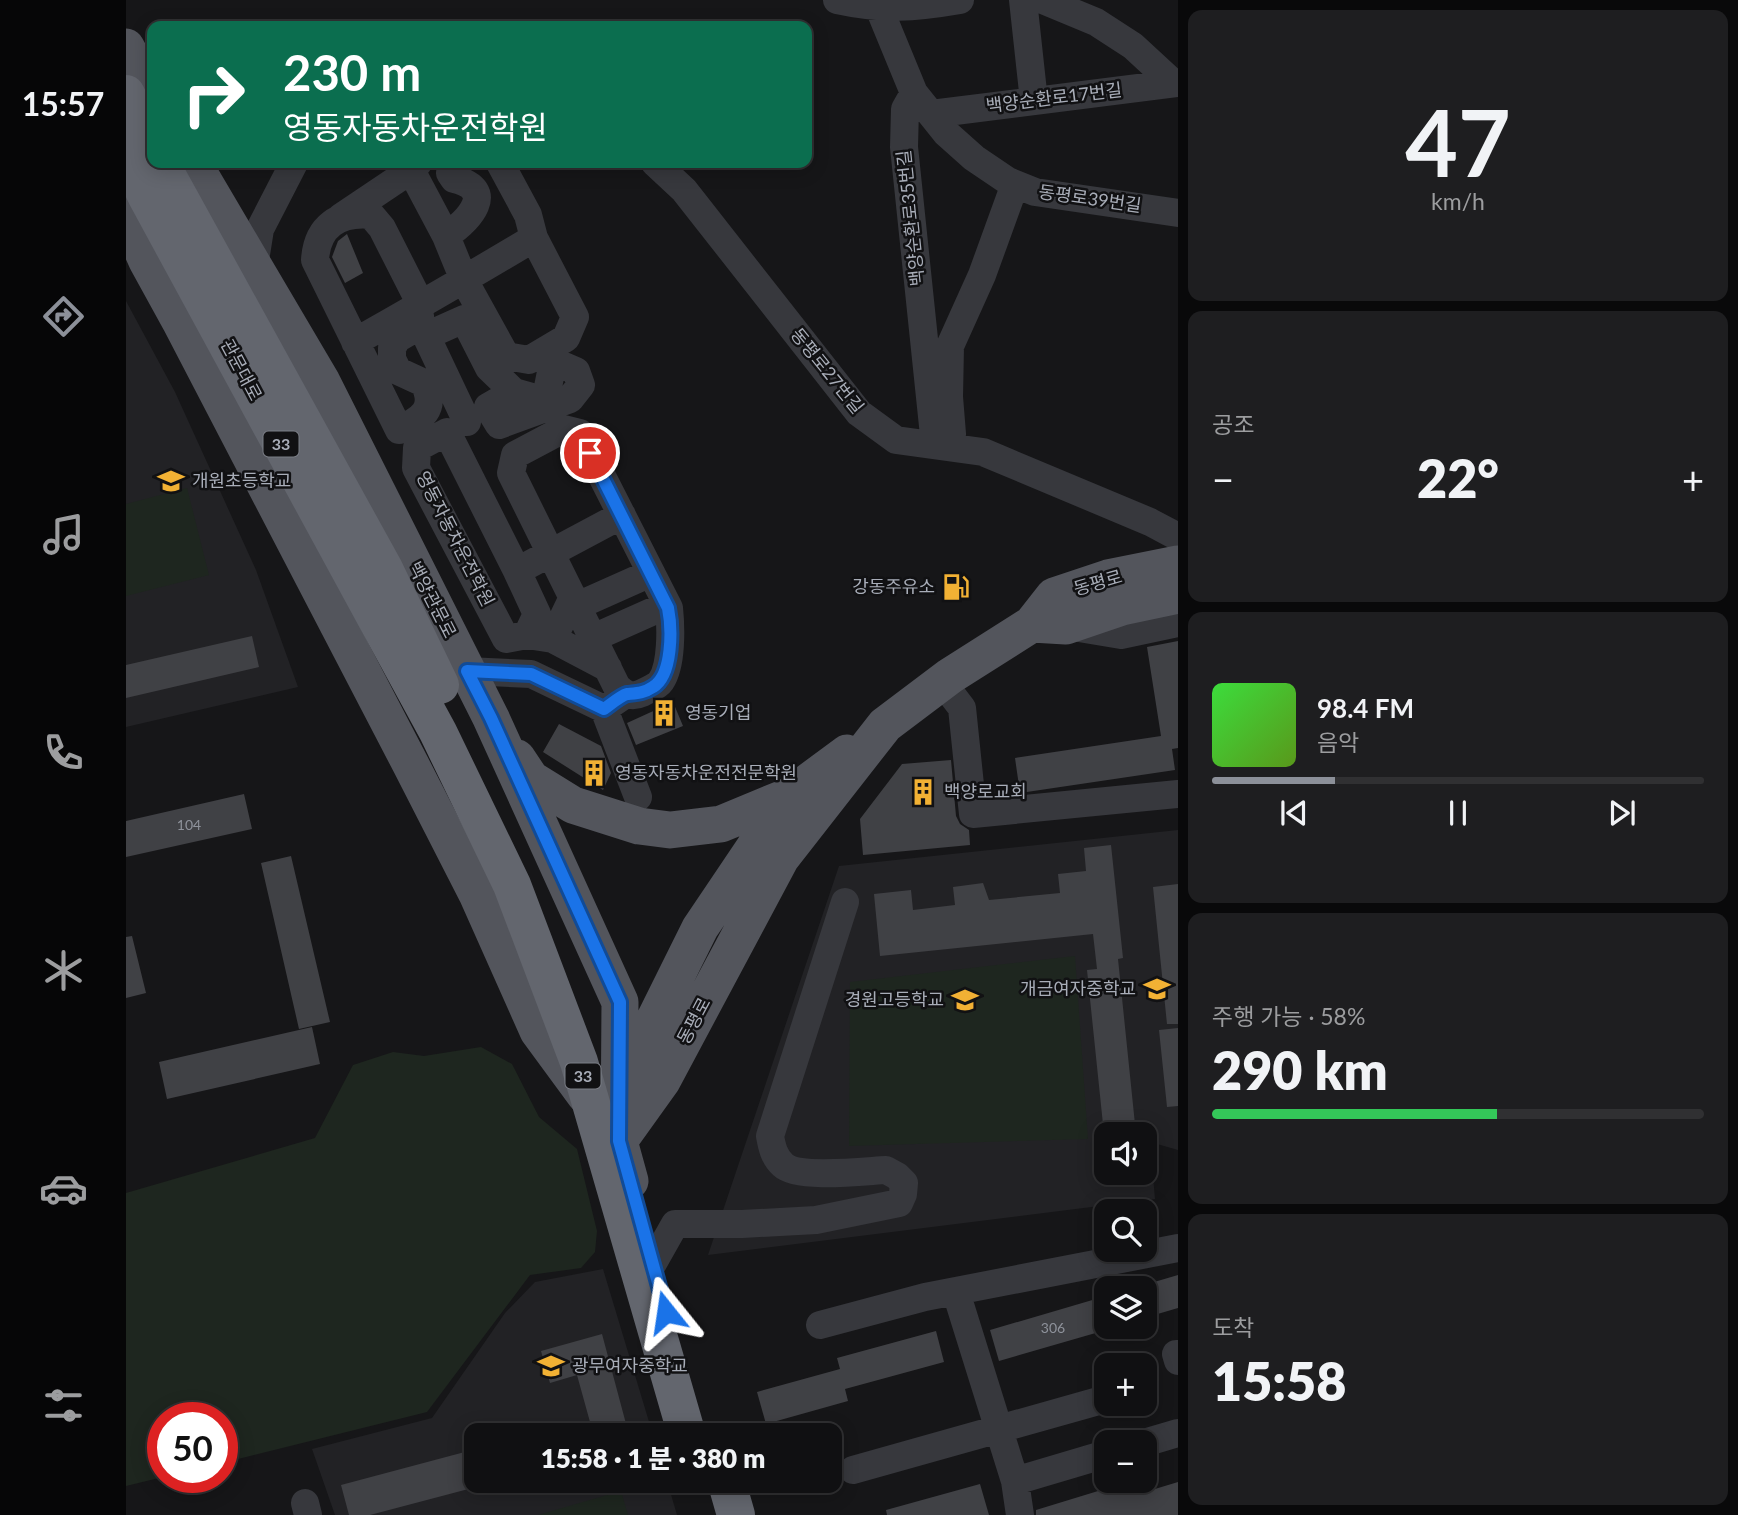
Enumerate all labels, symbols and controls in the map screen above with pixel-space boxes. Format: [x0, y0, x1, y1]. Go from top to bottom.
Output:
text: 230 m [283, 43, 421, 101]
icon: right [168, 49, 259, 140]
street label: 백양순환로17번길 [985, 78, 1123, 116]
text: 15:57 [22, 84, 104, 123]
text: 47 [1405, 87, 1511, 196]
text: 영동자동차운전학원 [283, 107, 548, 146]
street label: 백양순환로35번길 [892, 149, 928, 287]
street label: 동평로39번길 [1037, 180, 1143, 216]
text: km/h [1431, 187, 1485, 215]
icon: directions [39, 292, 88, 341]
street label: 동평로27번길 [787, 323, 869, 418]
street label: 관문대로 [217, 335, 267, 404]
text: 공조 [1212, 410, 1254, 438]
pin [560, 423, 620, 483]
road number: 33 [264, 432, 298, 457]
icon: arrive [571, 434, 609, 472]
text: 22° [1417, 447, 1499, 509]
text: − [1212, 456, 1234, 502]
text: + [1682, 456, 1704, 502]
school or university icon: 개원초등학교 [156, 466, 186, 496]
street label: 영동자동차운전학원 [412, 467, 500, 610]
place label: 개원초등학교 [192, 469, 291, 491]
icon: music [39, 510, 88, 559]
street label: 백양관문로 [404, 558, 461, 641]
street label: 동평로 [1071, 565, 1125, 599]
fuel station icon: 강동주유소 [941, 572, 971, 602]
place label: 강동주유소 [852, 575, 935, 597]
text: 98.4 FM [1317, 692, 1414, 724]
building icon: 영동기업 [649, 698, 679, 728]
place label: 영동기업 [685, 701, 751, 723]
icon: phone [39, 728, 88, 777]
text: 음악 [1317, 728, 1359, 756]
building icon: 영동자동차운전전문학원 [579, 758, 609, 788]
place label: 영동자동차운전전문학원 [615, 761, 797, 783]
building icon: 백양로교회 [908, 777, 938, 807]
place label: 백양로교회 [944, 780, 1027, 802]
icon: previous [1275, 794, 1313, 832]
icon: pause [1439, 794, 1477, 832]
icon: next [1603, 794, 1641, 832]
house number: 104 [177, 816, 201, 833]
icon: climate [39, 946, 88, 995]
school or university icon: 개금여자중학교 [1142, 974, 1172, 1004]
place label: 개금여자중학교 [1020, 977, 1136, 999]
school or university icon: 경원고등학교 [950, 985, 980, 1015]
place label: 경원고등학교 [845, 988, 944, 1010]
street label: 동평로 [672, 993, 714, 1048]
text: 주행 가능 · 58% [1212, 1002, 1365, 1030]
text: 290 km [1212, 1039, 1388, 1101]
road number: 33 [566, 1064, 601, 1088]
map controls [1094, 1122, 1157, 1493]
button: sound [1094, 1122, 1157, 1185]
icon: car [39, 1164, 88, 1213]
button: search [1094, 1199, 1157, 1262]
position arrow [629, 1275, 703, 1349]
button: layers [1094, 1276, 1157, 1339]
text: 도착 [1212, 1313, 1254, 1341]
house number: 306 [1041, 1319, 1065, 1336]
text: 15:58 [1212, 1350, 1346, 1412]
school or university icon: 광무여자중학교 [536, 1351, 566, 1381]
button: + [1094, 1353, 1157, 1416]
place label: 광무여자중학교 [572, 1354, 688, 1376]
icon: filters [39, 1381, 88, 1430]
speed limit sign: 50 [147, 1402, 238, 1493]
button: − [1094, 1430, 1157, 1493]
text: 15:58 · 1 분 · 380 m [541, 1442, 765, 1474]

